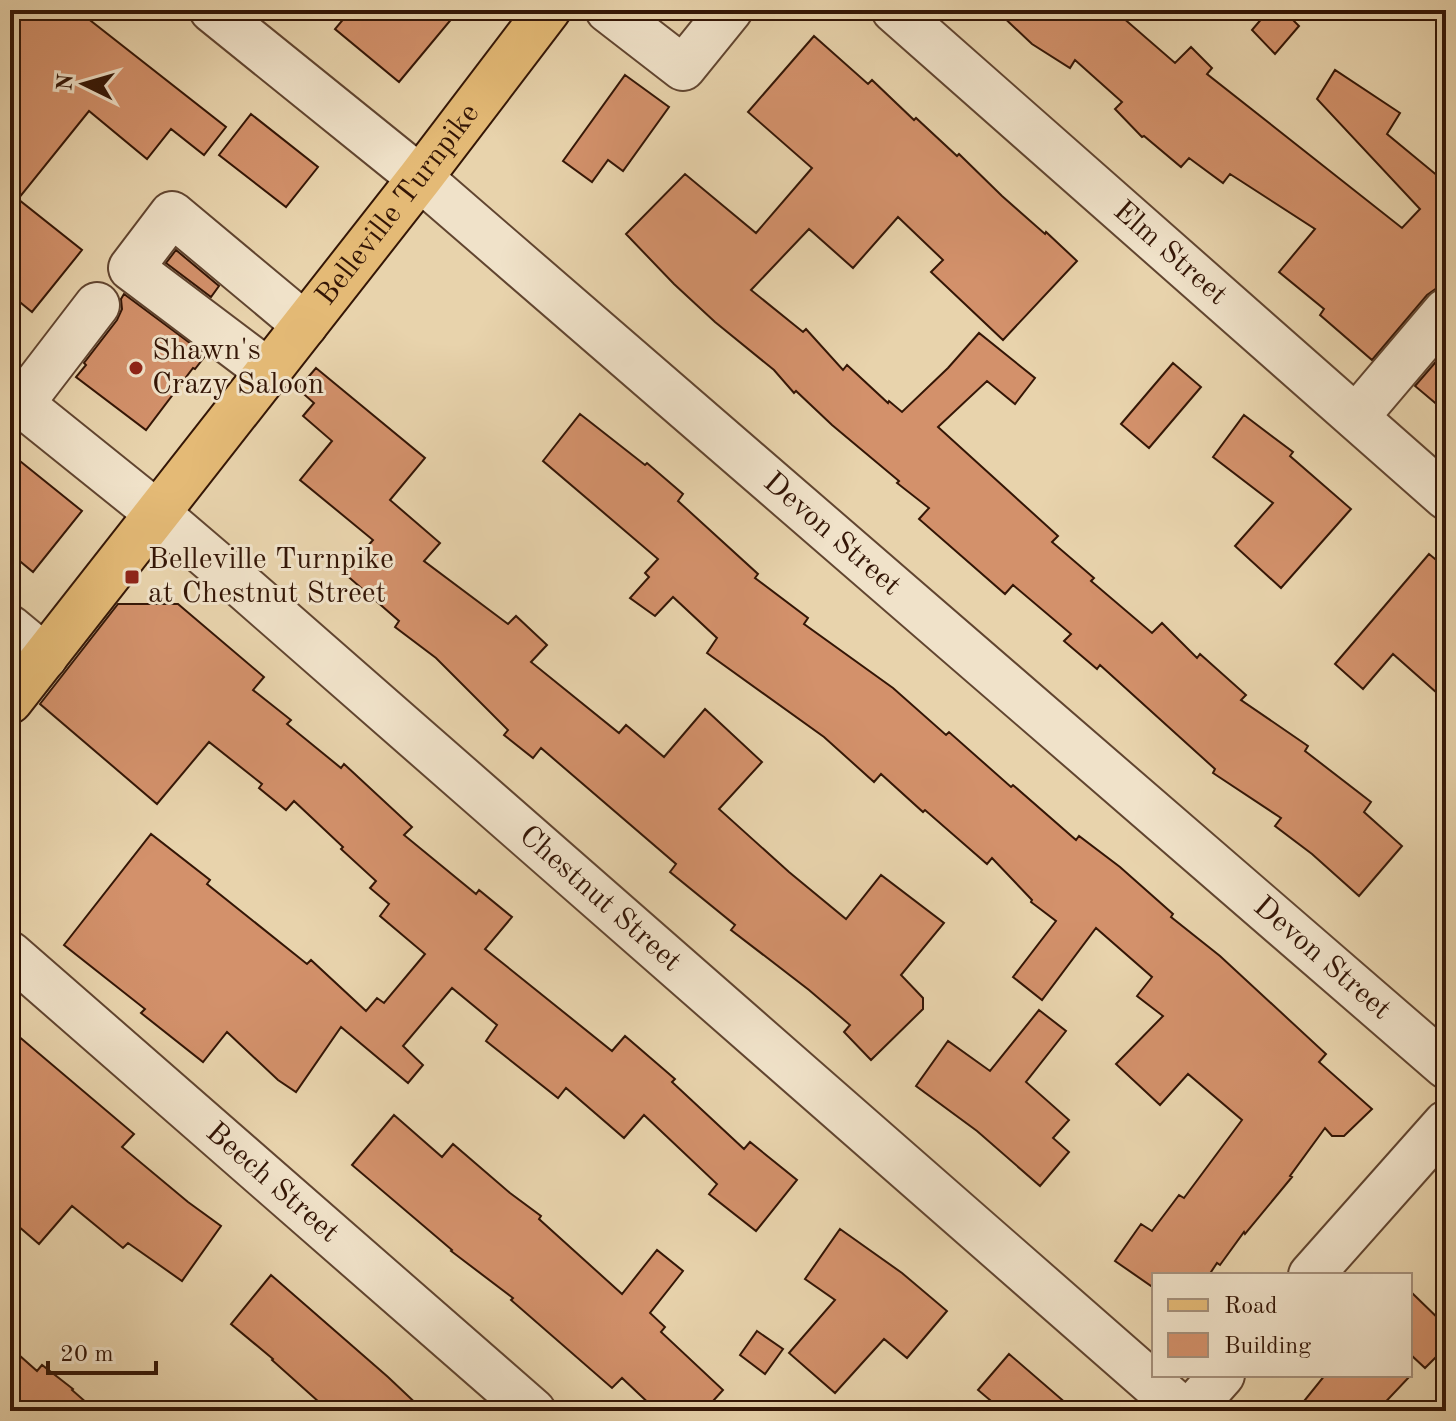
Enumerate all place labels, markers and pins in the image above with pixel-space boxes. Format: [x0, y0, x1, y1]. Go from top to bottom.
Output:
place label: Shawn's Crazy Saloon [152, 336, 324, 400]
marker: Shawn's Crazy Saloon [127, 359, 145, 377]
place label: Belleville Turnpike at Chestnut Street [148, 545, 394, 609]
marker: Belleville Turnpike at Chestnut Street [123, 568, 141, 586]

